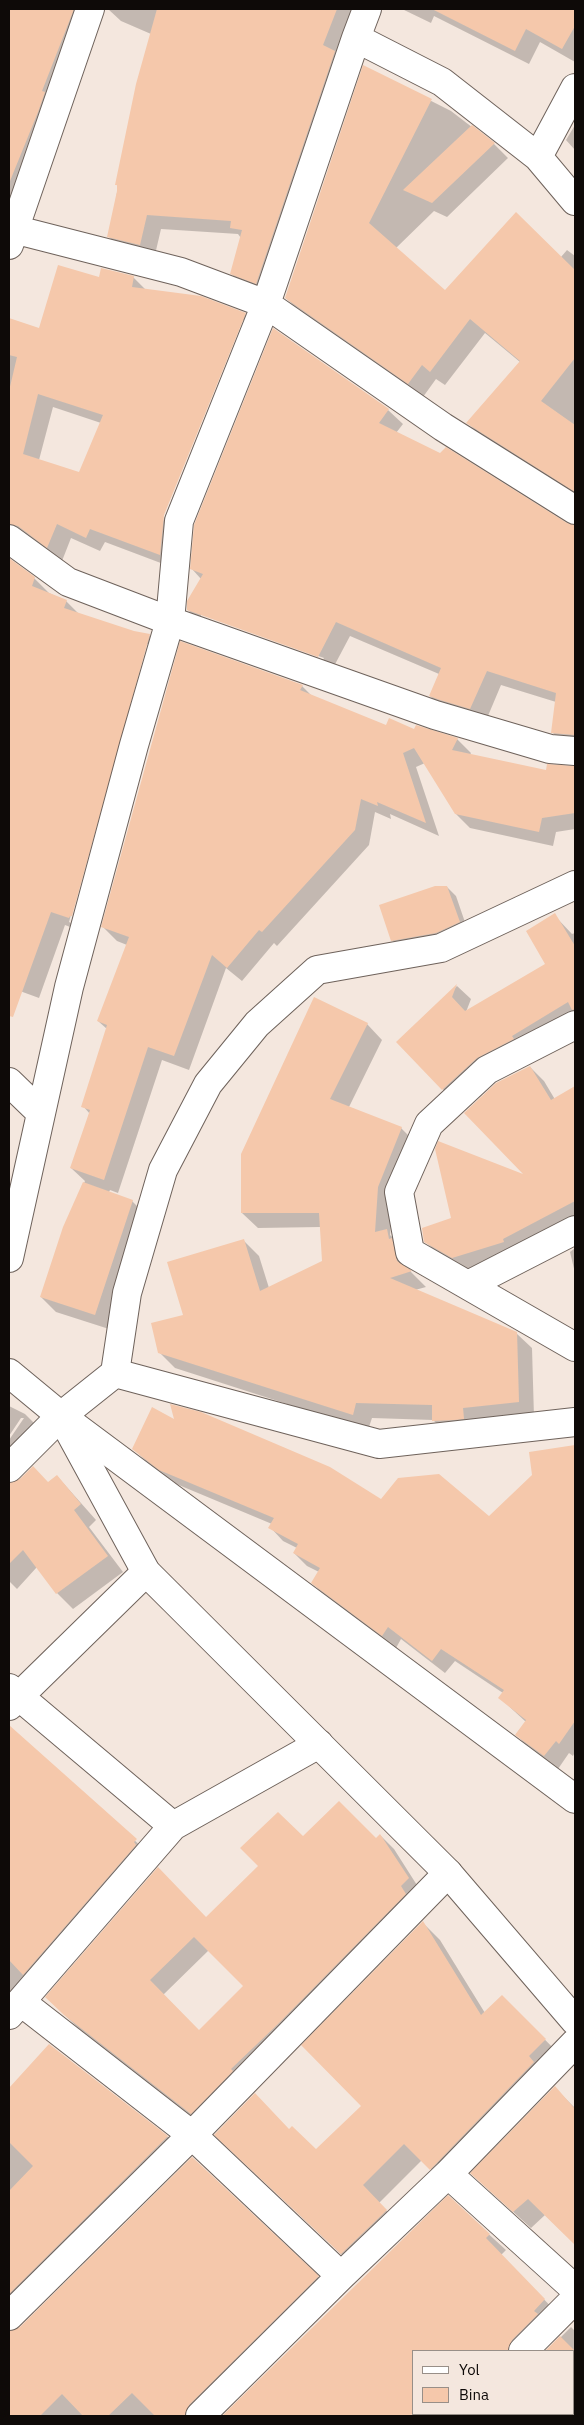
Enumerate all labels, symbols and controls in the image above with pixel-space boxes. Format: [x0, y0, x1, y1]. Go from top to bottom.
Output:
legend [412, 2350, 574, 2415]
text: Yol [459, 2360, 480, 2379]
text: Bina [459, 2385, 489, 2404]

